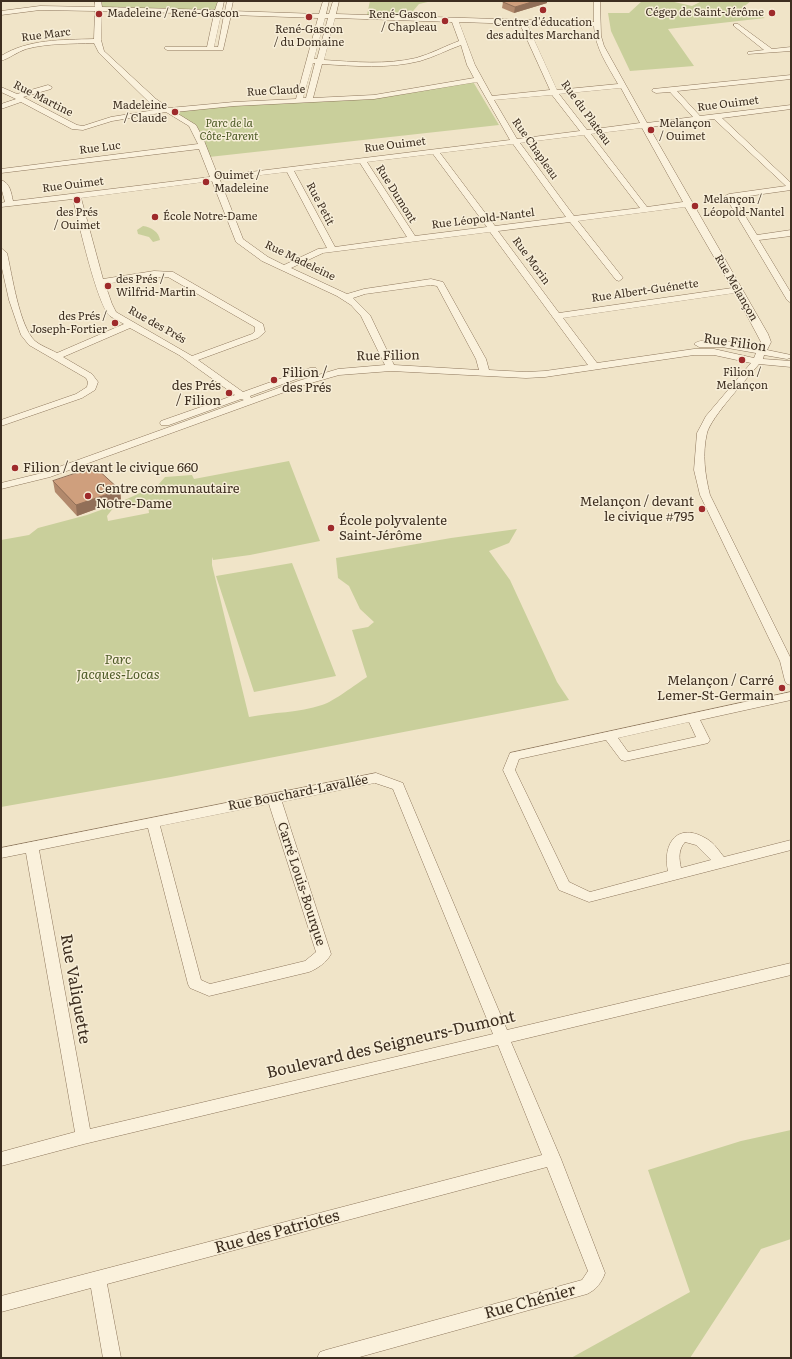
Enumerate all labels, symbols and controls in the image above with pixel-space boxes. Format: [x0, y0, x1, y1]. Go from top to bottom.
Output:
marker: Centre d'éducation des adultes Marchand [538, 5, 548, 15]
place label: Cégep de Saint-Jérôme [645, 6, 764, 20]
place label: Madeleine / René-Gascon [107, 7, 239, 21]
place label: René-Gascon / Chapleau [369, 8, 437, 34]
marker: Cégep de Saint-Jérôme [767, 8, 777, 18]
marker: Madeleine / René-Gascon [94, 9, 104, 19]
marker: René-Gascon / du Domaine [304, 12, 314, 22]
marker: René-Gascon / Chapleau [440, 16, 450, 26]
place label: Centre d'éducation des adultes Marchand [486, 16, 600, 42]
place label: René-Gascon / du Domaine [274, 23, 344, 49]
street label: Rue Marc [21, 25, 71, 45]
street label: Rue Martine [11, 78, 75, 120]
street label: Rue du Plateau [558, 78, 614, 148]
street label: Rue Claude [246, 83, 306, 99]
street label: Rue Ouimet [696, 94, 760, 114]
place label: Madeleine / Claude [112, 99, 167, 125]
marker: Madeleine / Claude [170, 107, 180, 117]
street label: Rue Chapleau [509, 116, 561, 182]
park label: Parc de la Côte-Parent [199, 117, 259, 143]
place label: Melançon / Ouimet [659, 117, 711, 143]
marker: Melançon / Ouimet [646, 125, 656, 135]
street label: Rue Ouimet [363, 135, 427, 155]
street label: Rue Luc [79, 139, 121, 157]
street label: Rue Dumont [373, 162, 419, 226]
place label: Ouimet / Madeleine [214, 169, 269, 195]
street label: Rue Ouimet [41, 175, 105, 195]
marker: Ouimet / Madeleine [201, 177, 211, 187]
street label: Rue Petit [303, 180, 337, 228]
place label: Melançon / Léopold-Nantel [703, 193, 784, 219]
marker: des Prés / Ouimet [72, 195, 82, 205]
marker: Melançon / Léopold-Nantel [690, 201, 700, 211]
place label: des Prés / Ouimet [54, 206, 100, 232]
street label: Rue Léopold-Nantel [431, 206, 535, 232]
place label: École Notre-Dame [163, 210, 258, 224]
marker: École Notre-Dame [150, 212, 160, 222]
street label: Rue Morin [509, 235, 553, 287]
street label: Rue Madeleine [262, 238, 338, 284]
street label: Rue Melançon [712, 252, 760, 324]
place label: des Prés / Wilfrid-Martin [116, 273, 196, 299]
street label: Rue Albert-Guénette [591, 277, 699, 305]
marker: des Prés / Wilfrid-Martin [103, 281, 113, 291]
street label: Rue des Prés [126, 304, 188, 346]
place label: des Prés / Joseph-Fortier [30, 310, 107, 336]
marker: des Prés / Joseph-Fortier [110, 318, 120, 328]
street label: Rue Filion [702, 331, 768, 355]
street label: Rue Filion [356, 348, 420, 364]
marker: Filion / Melançon [737, 355, 747, 365]
place label: Filion / des Prés [282, 365, 331, 396]
place label: Filion / Melançon [716, 366, 768, 392]
marker: Filion / des Prés [269, 375, 279, 385]
place label: des Prés / Filion [172, 378, 221, 409]
marker: des Prés / Filion [224, 388, 234, 398]
place label: Filion / devant le civique 660 [23, 460, 198, 476]
marker: Filion / devant le civique 660 [10, 463, 20, 473]
place label: Centre communautaire Notre-Dame [96, 481, 240, 512]
marker: Centre communautaire Notre-Dame [83, 491, 93, 501]
place label: Melançon / devant le civique #795 [579, 494, 694, 525]
marker: Melançon / devant le civique #795 [697, 504, 707, 514]
place label: École polyvalente Saint-Jérôme [339, 513, 447, 544]
marker: École polyvalente Saint-Jérôme [326, 523, 336, 533]
park label: Parc Jacques-Locas [77, 652, 159, 683]
place label: Melançon / Carré Lemer-St-Germain [657, 673, 774, 704]
marker: Melançon / Carré Lemer-St-Germain [777, 683, 787, 693]
street label: Rue Bouchard-Lavallée [227, 772, 369, 814]
street label: Carré Louis-Bourque [274, 820, 328, 948]
street label: Rue Valiquette [56, 933, 94, 1045]
street label: Boulevard des Seigneurs-Dumont [265, 1007, 517, 1083]
street label: Rue des Patriotes [213, 1206, 341, 1258]
street label: Rue Chénier [482, 1281, 578, 1323]

